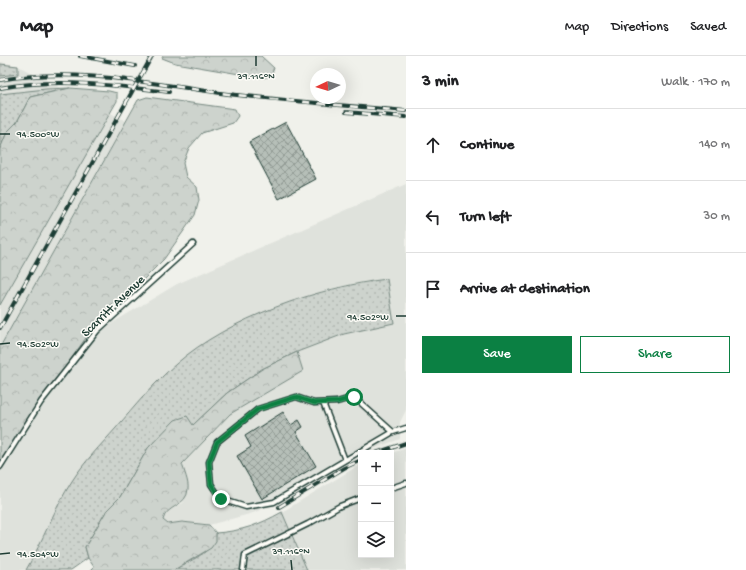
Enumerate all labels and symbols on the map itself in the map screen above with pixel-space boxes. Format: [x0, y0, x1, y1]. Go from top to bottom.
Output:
north arrow [310, 68, 346, 104]
text: 39.116°N [236, 71, 275, 83]
text: 94.500°W [16, 129, 60, 141]
street label: Scarritt Avenue [79, 273, 149, 341]
text: 94.502°W [346, 312, 389, 324]
text: 94.502°W [16, 339, 59, 351]
route start [345, 388, 363, 406]
route end [212, 490, 230, 508]
text: 39.116°N [271, 546, 310, 558]
text: 94.504°W [16, 549, 59, 561]

